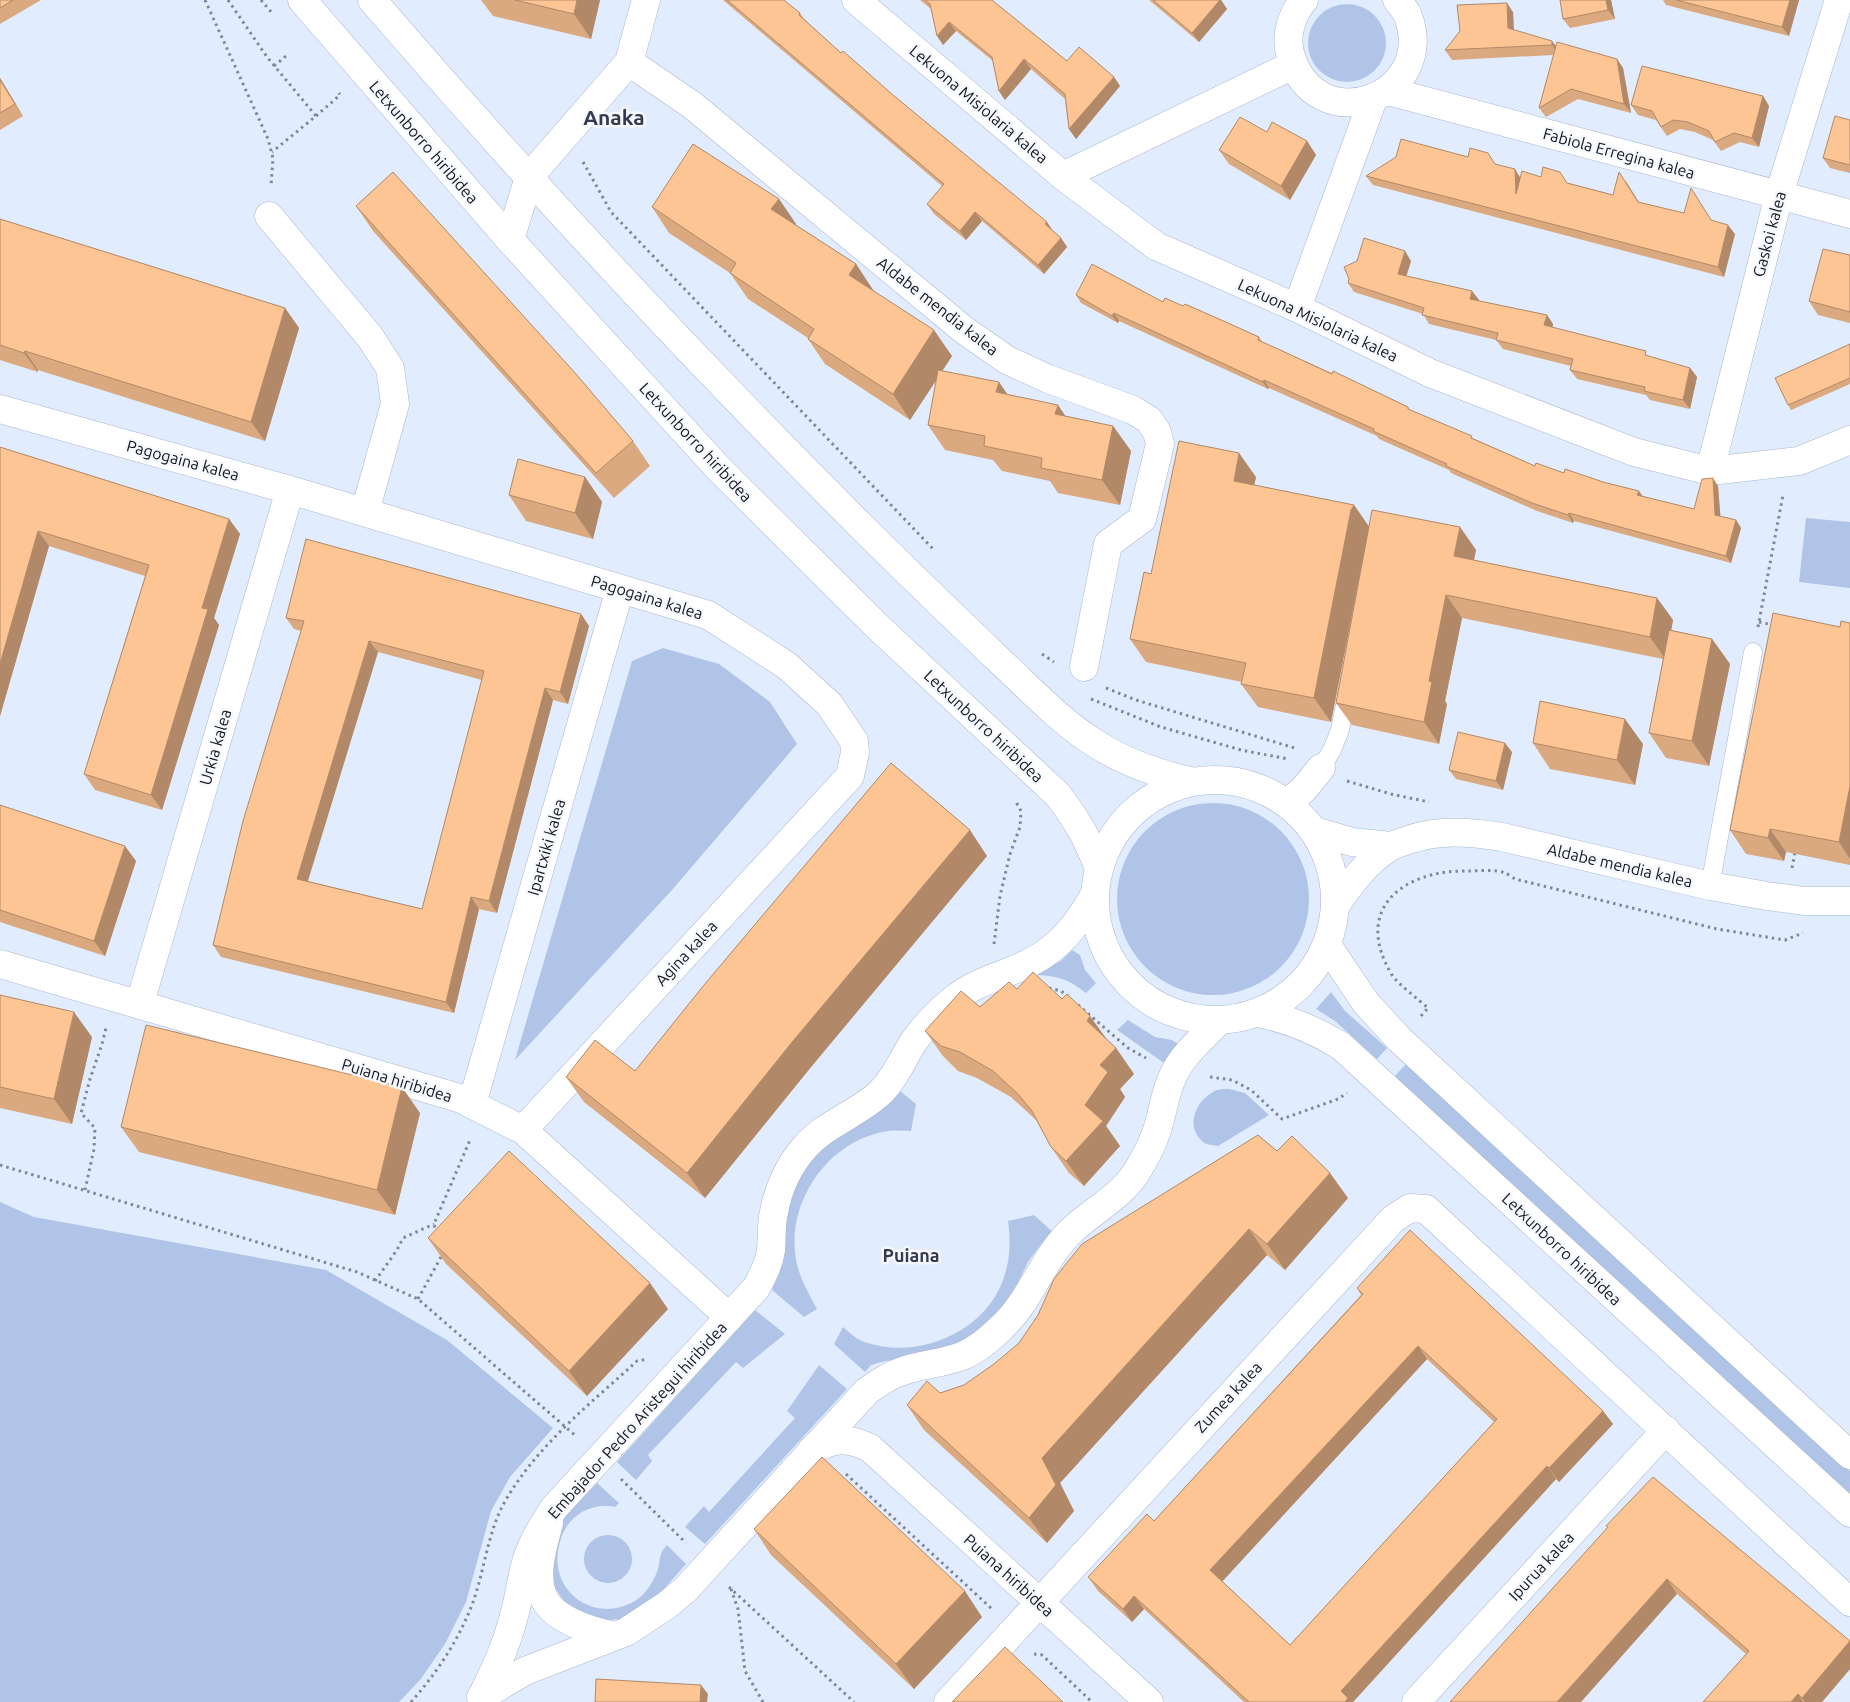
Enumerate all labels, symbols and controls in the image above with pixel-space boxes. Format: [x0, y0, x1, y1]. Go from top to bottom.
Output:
street label: Lekuona Misiolaria kalea [906, 41, 1052, 167]
street label: Letxunborro hiribidea [366, 77, 482, 207]
district label: Anaka [583, 105, 645, 129]
street label: Fabiola Erregina kalea [1541, 124, 1697, 182]
street label: Gaskoi kalea [1749, 189, 1789, 279]
street label: Aldabe mendia kalea [874, 253, 1002, 359]
street label: Lekuona Misiolaria kalea [1235, 275, 1401, 365]
street label: Letxunborro hiribidea [636, 379, 756, 505]
street label: Pagogaina kalea [125, 436, 241, 484]
street label: Pagogaina kalea [589, 571, 705, 623]
street label: Letxunborro hiribidea [921, 666, 1047, 786]
street label: Urkia kalea [196, 707, 234, 787]
street label: Ipartxiki kalea [524, 797, 568, 897]
street label: Aldabe mendia kalea [1546, 840, 1694, 890]
street label: Agina kalea [651, 917, 721, 989]
street label: Puiana hiribidea [340, 1055, 454, 1105]
street label: Letxunborro hiribidea [1499, 1189, 1625, 1309]
district label: Puiana [882, 1245, 940, 1265]
street label: Embajador Pedro Aristegui hiribidea [544, 1318, 730, 1522]
street label: Zumea kalea [1191, 1358, 1265, 1436]
street label: Ipurua kalea [1505, 1528, 1577, 1604]
street label: Puiana hiribidea [960, 1530, 1058, 1620]

